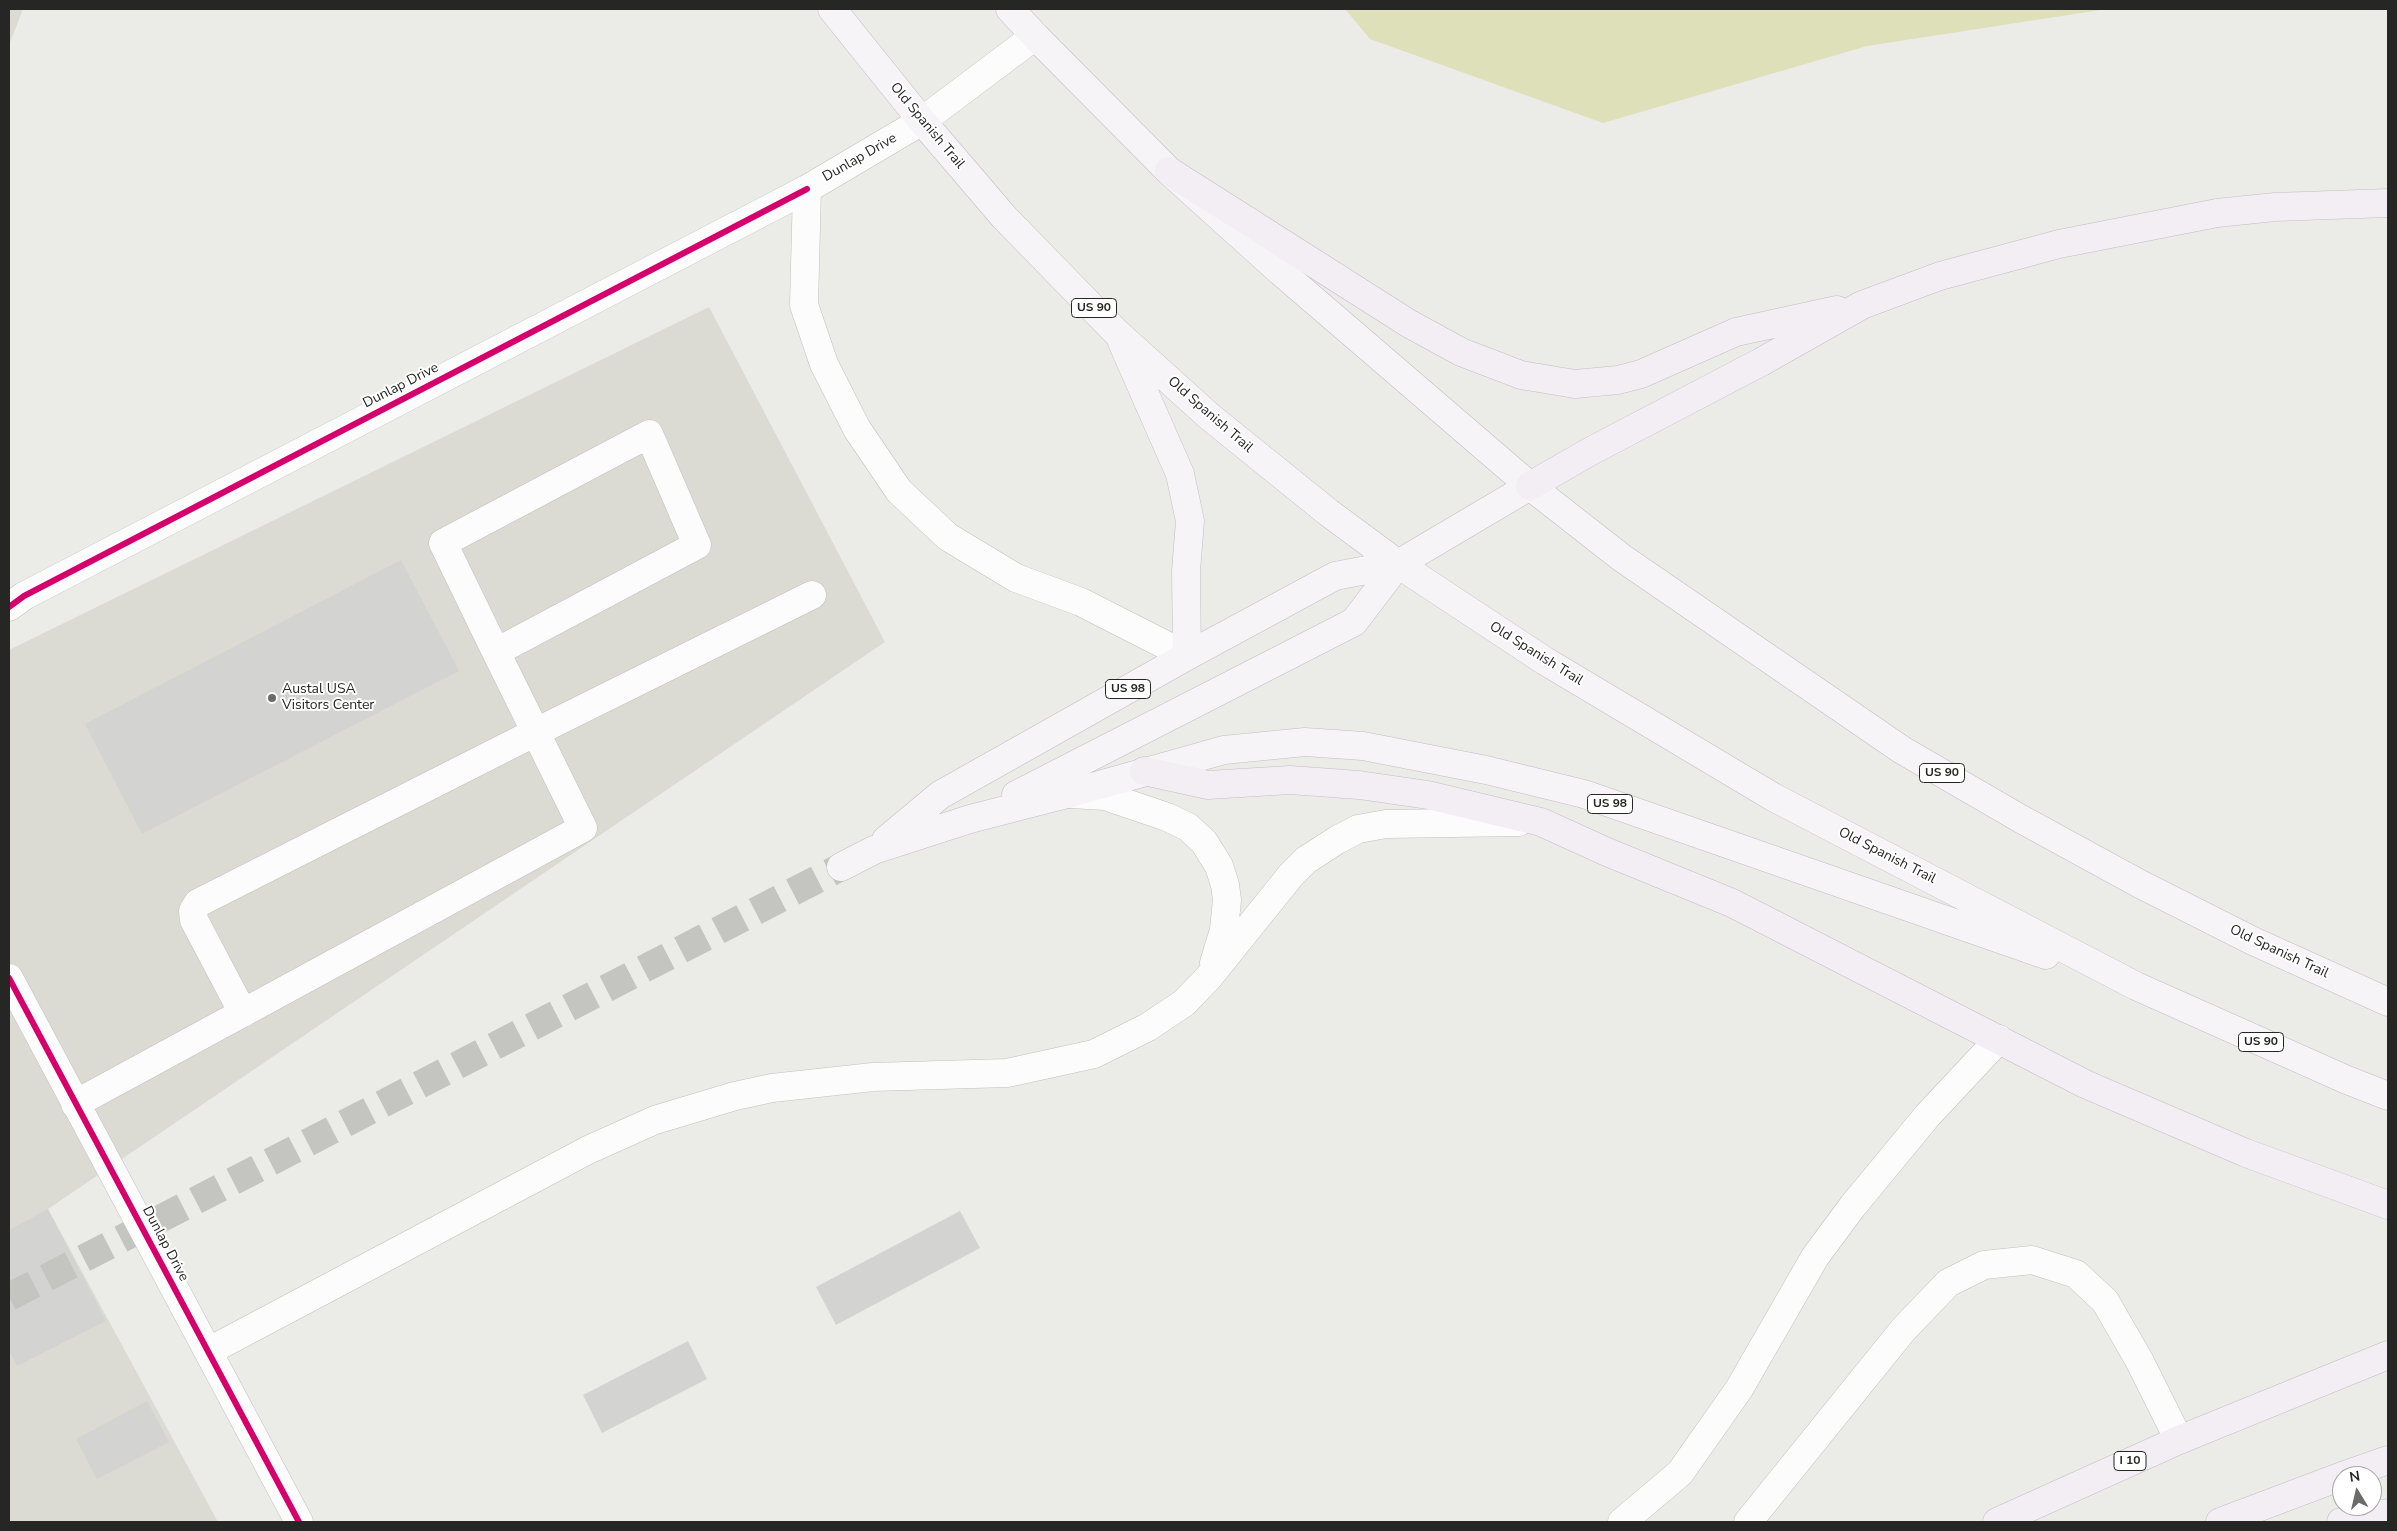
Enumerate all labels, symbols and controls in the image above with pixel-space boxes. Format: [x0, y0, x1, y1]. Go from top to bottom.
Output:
street label: Old Spanish Trail [886, 79, 968, 173]
street label: Dunlap Drive [820, 130, 900, 186]
road number: US 90 [1072, 298, 1116, 318]
street label: Dunlap Drive [360, 360, 442, 412]
street label: Old Spanish Trail [1164, 373, 1256, 457]
street label: Old Spanish Trail [1486, 618, 1586, 690]
road number: US 98 [1106, 680, 1150, 699]
place label: Austal USA Visitors Center [282, 682, 374, 714]
marker: Austal USA Visitors Center [266, 692, 278, 704]
road number: US 90 [1920, 764, 1964, 782]
road number: US 98 [1588, 794, 1632, 814]
street label: Old Spanish Trail [1835, 824, 1939, 888]
street label: Old Spanish Trail [2227, 922, 2331, 982]
road number: US 90 [2238, 1032, 2284, 1052]
street label: Dunlap Drive [138, 1204, 192, 1284]
road number: I 10 [2114, 1452, 2146, 1470]
north arrow [2332, 1466, 2382, 1516]
text: N [2348, 1466, 2361, 1487]

